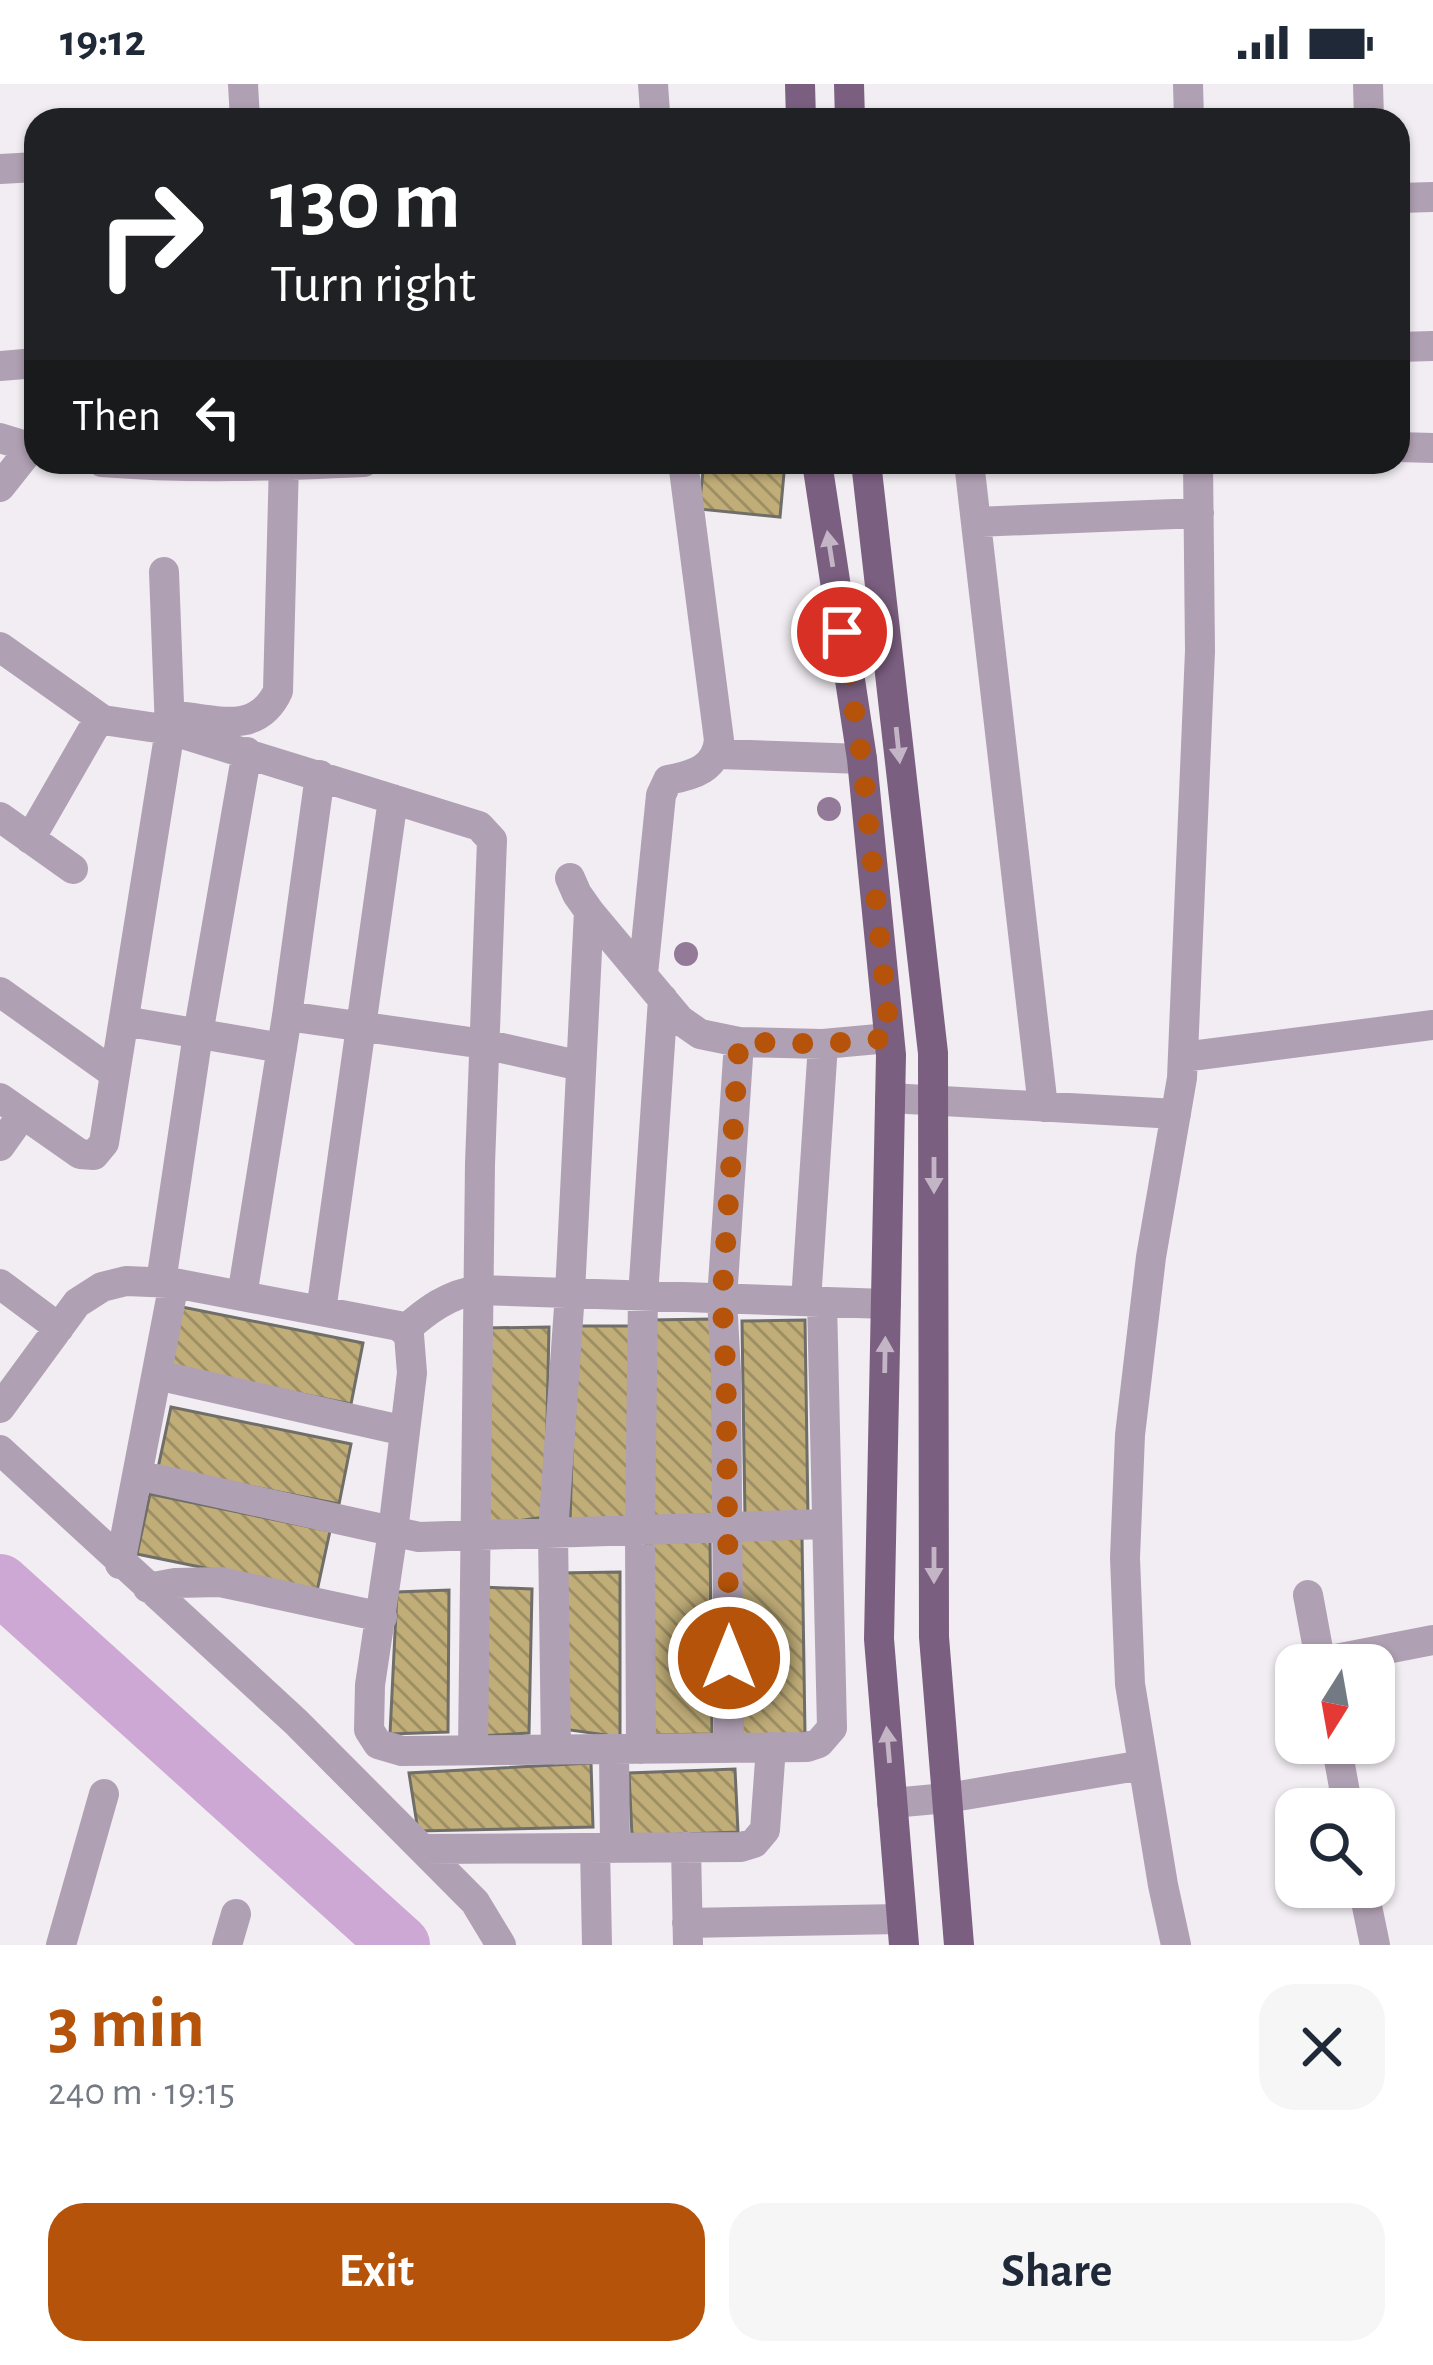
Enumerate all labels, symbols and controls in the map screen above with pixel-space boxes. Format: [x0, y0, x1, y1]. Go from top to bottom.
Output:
text: 19:12 [60, 19, 146, 64]
icon: right [72, 156, 228, 312]
text: 130 m [270, 160, 461, 244]
text: Turn right [270, 258, 476, 312]
icon: left [185, 384, 251, 450]
text: Then [72, 394, 161, 439]
one-way arrow [820, 530, 839, 567]
pin [791, 581, 893, 683]
icon: arrive [809, 599, 875, 665]
one-way arrow [889, 727, 908, 764]
one-way arrow [924, 1157, 944, 1195]
one-way arrow [875, 1335, 894, 1373]
one-way arrow [924, 1547, 944, 1585]
position arrow [666, 1595, 792, 1721]
north arrow [1275, 1644, 1395, 1764]
map controls [1275, 1644, 1395, 1908]
one-way arrow [878, 1726, 897, 1763]
button: search [1275, 1788, 1395, 1908]
button: close [1259, 1984, 1385, 2110]
text: 3 min [48, 1988, 205, 2060]
text: 240 m · 19:15 [48, 2073, 235, 2112]
button: Exit [48, 2203, 705, 2341]
button: Share [729, 2203, 1385, 2341]

